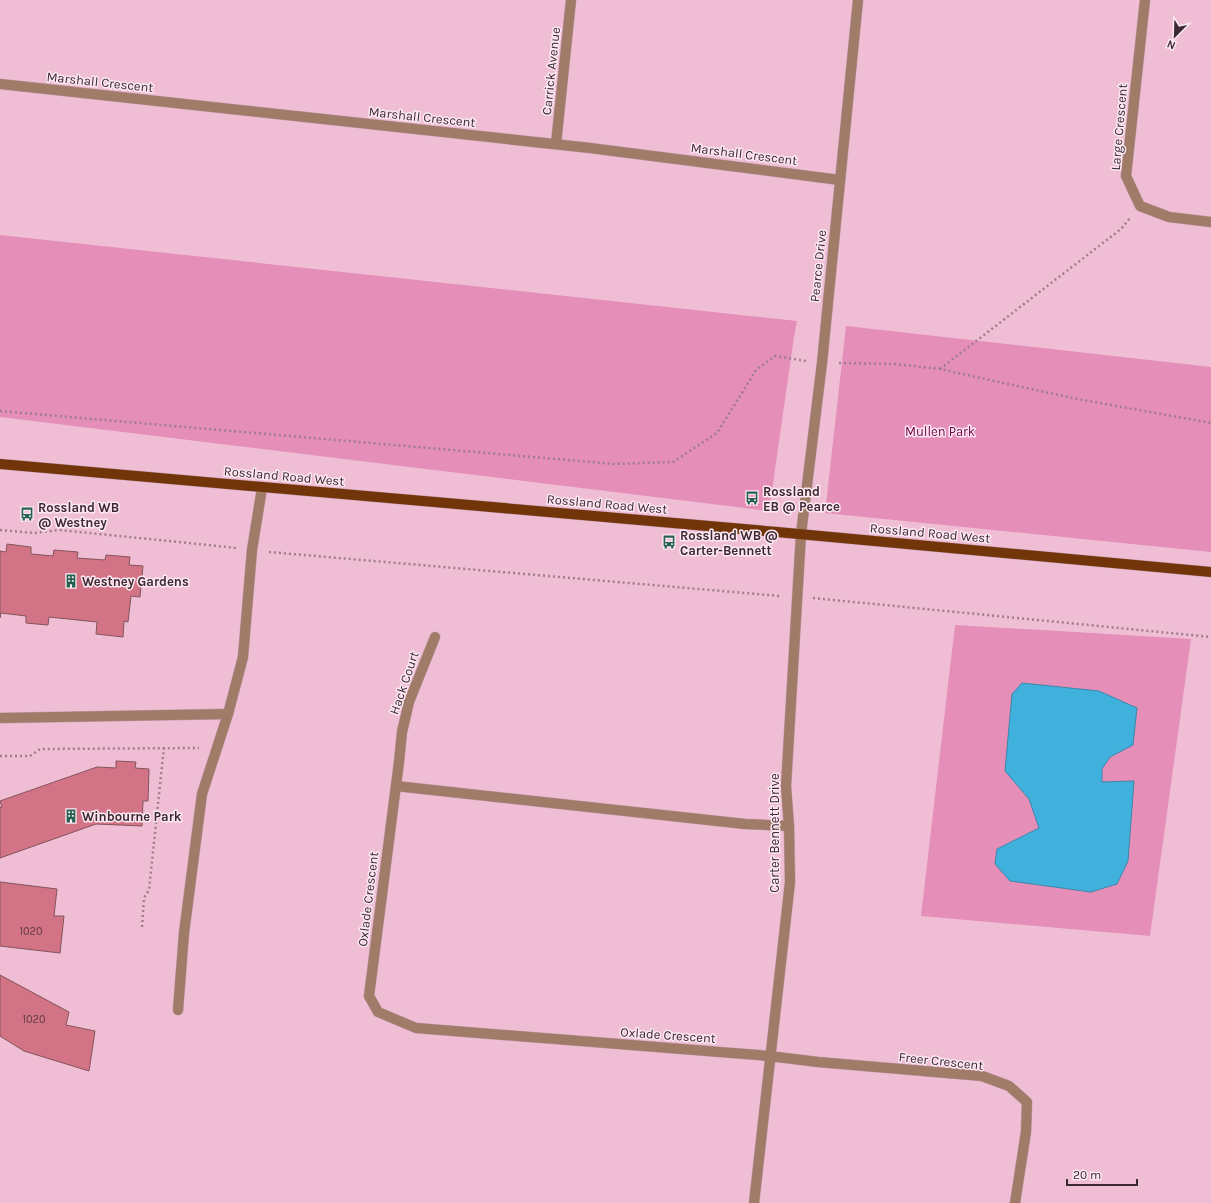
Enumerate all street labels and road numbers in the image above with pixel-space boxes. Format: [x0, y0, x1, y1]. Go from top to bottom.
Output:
street label: Carrick Avenue [539, 26, 563, 116]
street label: Marshall Crescent [46, 69, 154, 95]
street label: Large Crescent [1108, 83, 1130, 171]
street label: Marshall Crescent [368, 104, 476, 130]
street label: Marshall Crescent [690, 140, 798, 168]
street label: Pearce Drive [807, 229, 829, 303]
street label: Rossland Road West [223, 463, 345, 489]
street label: Rossland Road West [546, 491, 668, 517]
street label: Rossland Road West [869, 520, 991, 546]
street label: Hack Court [386, 649, 422, 716]
street label: Carter Bennett Drive [767, 773, 782, 893]
street label: Oxlade Crescent [355, 851, 381, 947]
street label: Oxlade Crescent [620, 1024, 716, 1046]
street label: Freer Crescent [898, 1049, 984, 1073]

